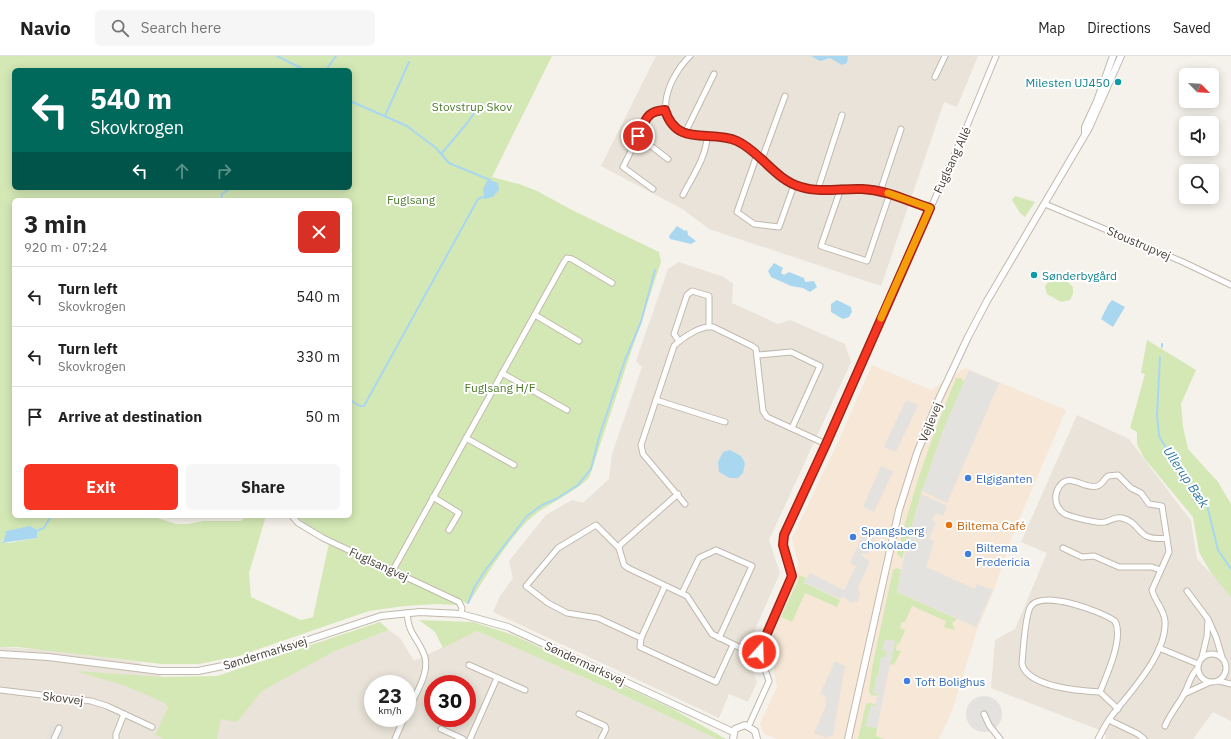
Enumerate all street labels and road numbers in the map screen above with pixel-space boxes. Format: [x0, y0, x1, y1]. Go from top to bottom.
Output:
street label: Fuglsang Allé [930, 124, 974, 196]
street label: Stoustrupvej [1105, 223, 1173, 263]
street label: Vejlevej [915, 400, 945, 444]
street label: Fuglsangvej [347, 544, 411, 584]
street label: Søndermarksvej [221, 633, 309, 673]
street label: Søndermarksvej [542, 638, 628, 688]
street label: Skovvej [42, 688, 84, 708]

